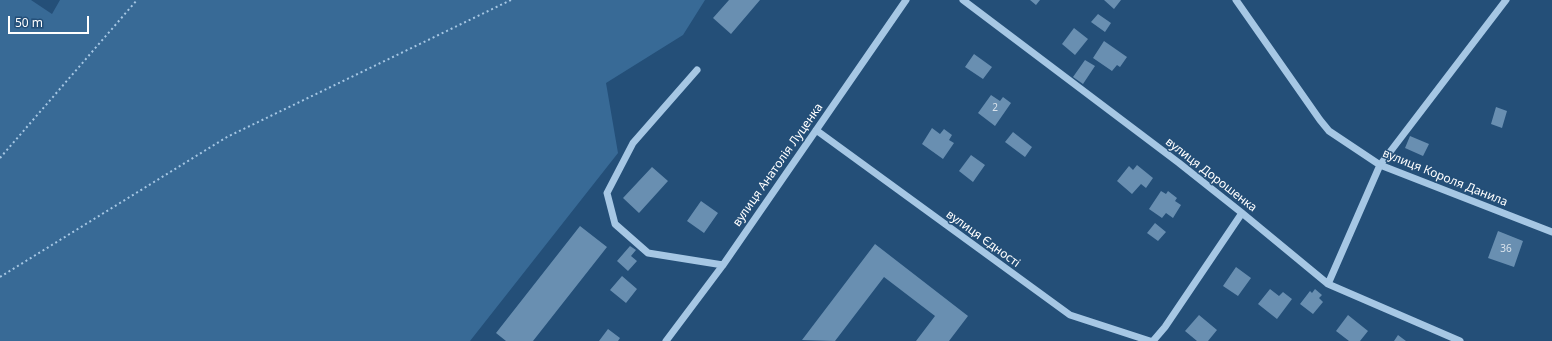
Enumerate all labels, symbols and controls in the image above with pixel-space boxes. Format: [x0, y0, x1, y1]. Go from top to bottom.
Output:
scale bar [10, 8, 91, 34]
text: 50 m [15, 14, 43, 31]
street label: вулиця Анатолія Луценка [730, 101, 826, 229]
house number: 2 [992, 102, 998, 114]
street label: вулиця Дорошенка [1162, 135, 1260, 215]
street label: вулиця Короля Данила [1380, 146, 1510, 210]
street label: вулиця Єдності [943, 207, 1023, 271]
house number: 36 [1500, 243, 1512, 255]

